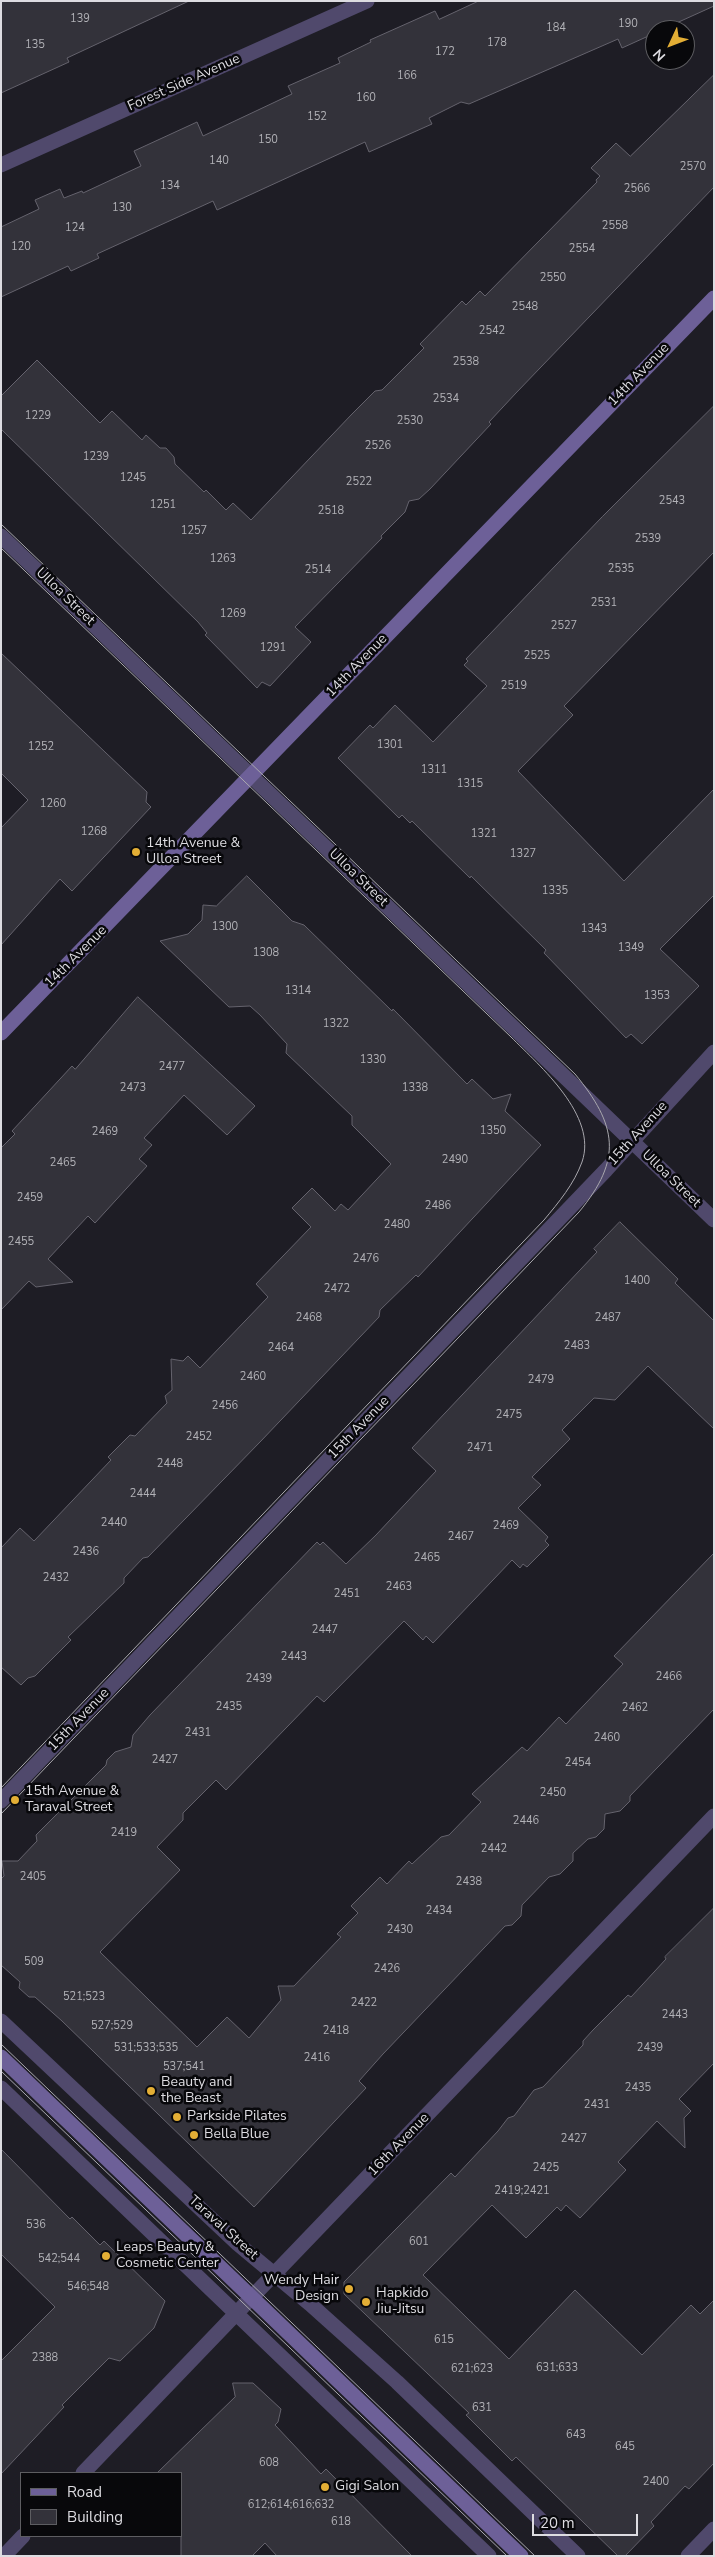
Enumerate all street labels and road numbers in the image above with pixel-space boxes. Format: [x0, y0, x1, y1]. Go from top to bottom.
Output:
street label: Forest Side Avenue [125, 51, 243, 115]
street label: 14th Avenue [605, 340, 673, 410]
street label: Ulloa Street [32, 565, 98, 629]
street label: 14th Avenue [323, 631, 391, 701]
street label: Ulloa Street [325, 846, 391, 910]
street label: 14th Avenue [41, 922, 111, 992]
street label: 15th Avenue [605, 1098, 671, 1170]
street label: Ulloa Street [638, 1147, 704, 1211]
street label: 15th Avenue [325, 1393, 393, 1463]
street label: 15th Avenue [45, 1685, 113, 1755]
street label: 16th Avenue [365, 2110, 433, 2180]
street label: Taraval Street [185, 2192, 261, 2264]

